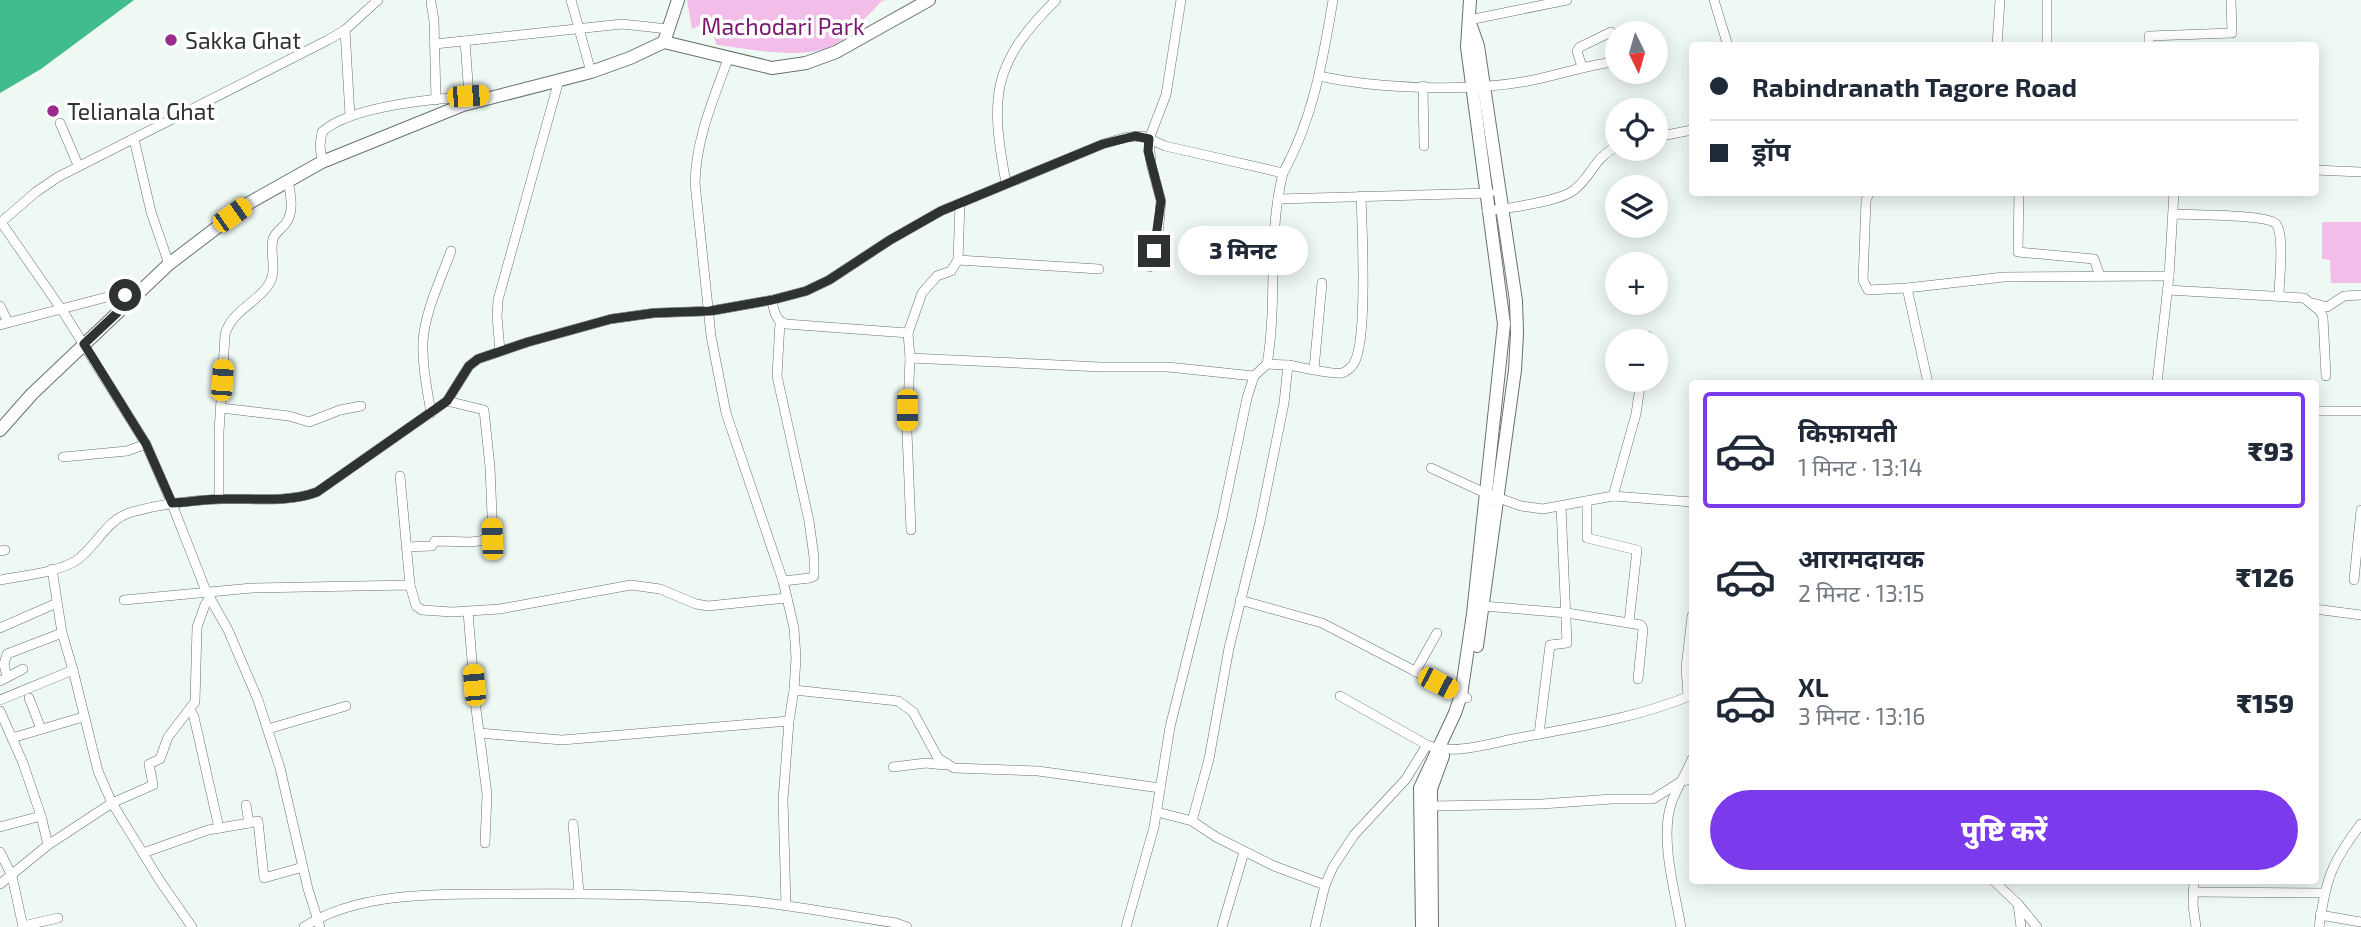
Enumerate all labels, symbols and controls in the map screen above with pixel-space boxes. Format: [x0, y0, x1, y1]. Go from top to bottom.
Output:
park label: Machodari Park [701, 12, 865, 40]
north arrow [1605, 21, 1668, 84]
map controls [1605, 21, 1668, 392]
place label: Sakka Ghat [185, 26, 301, 54]
marker: Sakka Ghat [163, 32, 179, 48]
text: Rabindranath Tagore Road [1752, 71, 2077, 102]
car [447, 84, 490, 108]
place label: Telianala Ghat [67, 97, 215, 125]
button: locate [1605, 98, 1668, 161]
marker: Telianala Ghat [45, 103, 61, 119]
text: ड्रॉप [1752, 135, 1790, 166]
button: layers [1605, 175, 1668, 238]
car [209, 194, 256, 236]
callout: 3 मिनट [1178, 226, 1308, 276]
route end [1138, 235, 1170, 267]
text: 3 मिनट [1209, 236, 1277, 264]
button: + [1605, 252, 1668, 315]
route start [109, 279, 141, 311]
button: − [1605, 329, 1668, 392]
car [211, 358, 234, 402]
car [897, 389, 918, 431]
text: किफ़ायती [1798, 416, 1897, 447]
icon: car [1714, 419, 1777, 482]
text: ₹93 [2248, 435, 2294, 466]
text: 1 मिनट · 13:14 [1798, 453, 1923, 481]
car [481, 518, 504, 560]
text: आरामदायक [1798, 542, 1924, 573]
icon: car [1714, 545, 1777, 608]
text: ₹126 [2236, 561, 2294, 592]
text: 2 मिनट · 13:15 [1798, 579, 1925, 607]
car [462, 663, 487, 707]
car [1415, 664, 1462, 702]
icon: car [1714, 671, 1777, 734]
text: XL [1798, 671, 1829, 702]
text: ₹159 [2236, 687, 2294, 718]
text: 3 मिनट · 13:16 [1798, 702, 1925, 730]
button: पुष्टि करें [1710, 790, 2298, 870]

